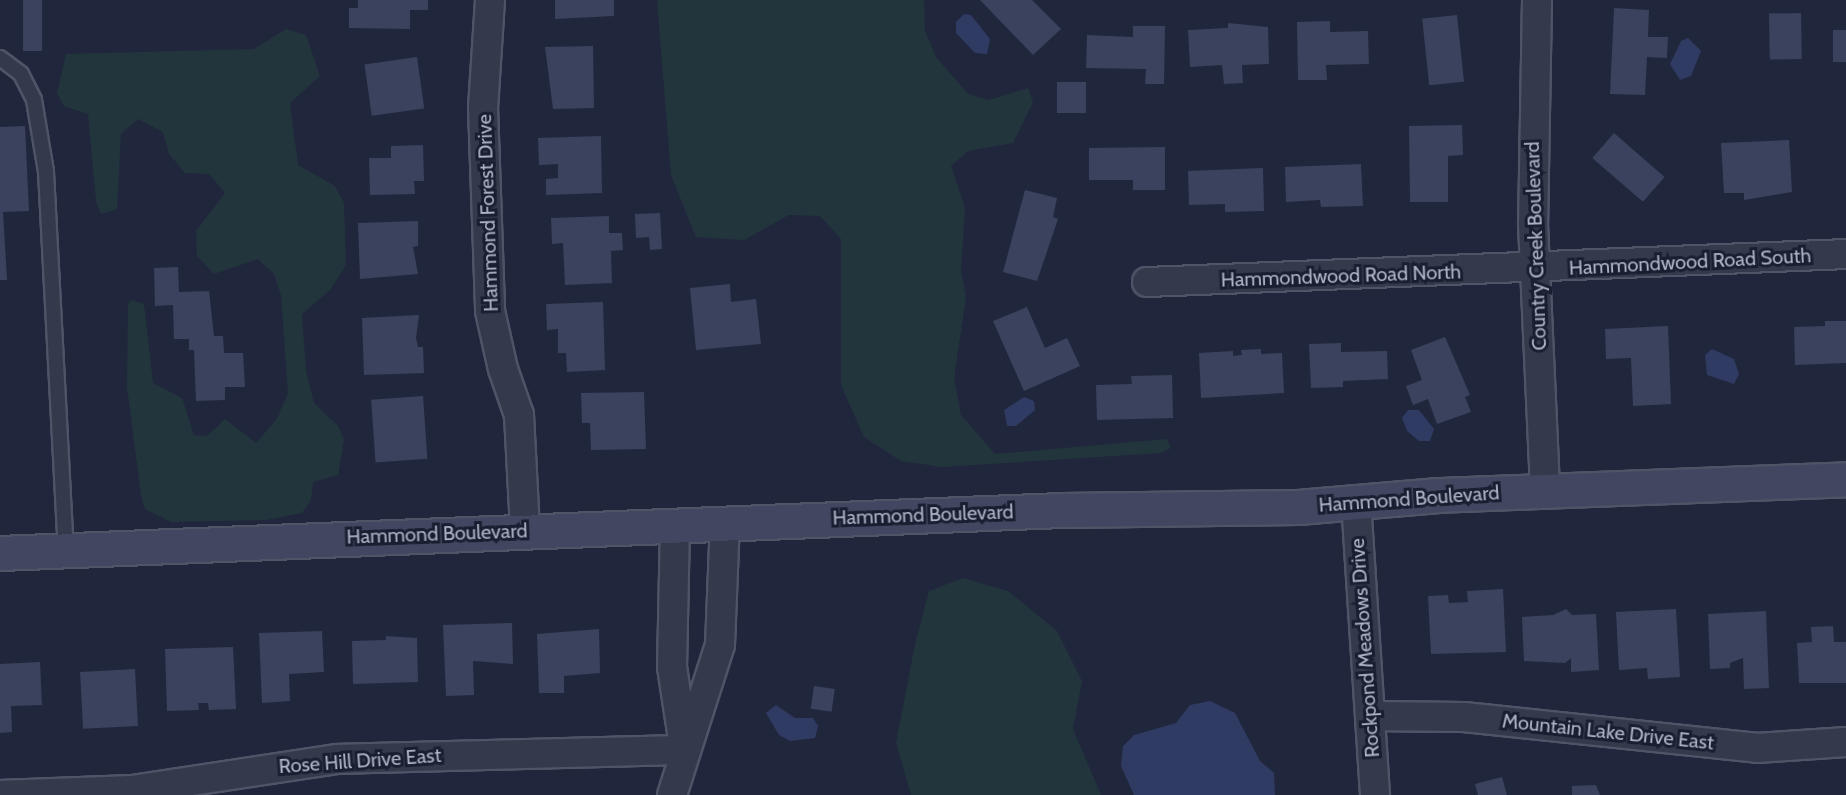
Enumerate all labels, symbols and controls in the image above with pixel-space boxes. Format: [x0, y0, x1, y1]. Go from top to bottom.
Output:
street label: Hammond Forest Drive [473, 114, 503, 312]
street label: Country Creek Boulevard [1520, 141, 1552, 351]
street label: Hammondwood Road South [1568, 244, 1812, 280]
street label: Hammondwood Road North [1220, 260, 1462, 292]
street label: Hammond Boulevard [1318, 481, 1500, 517]
street label: Hammond Boulevard [832, 500, 1014, 530]
street label: Hammond Boulevard [346, 519, 528, 549]
street label: Rockpond Meadows Drive [1345, 538, 1385, 758]
street label: Mountain Lake Drive East [1501, 709, 1715, 755]
street label: Rose Hill Drive East [278, 743, 442, 779]

